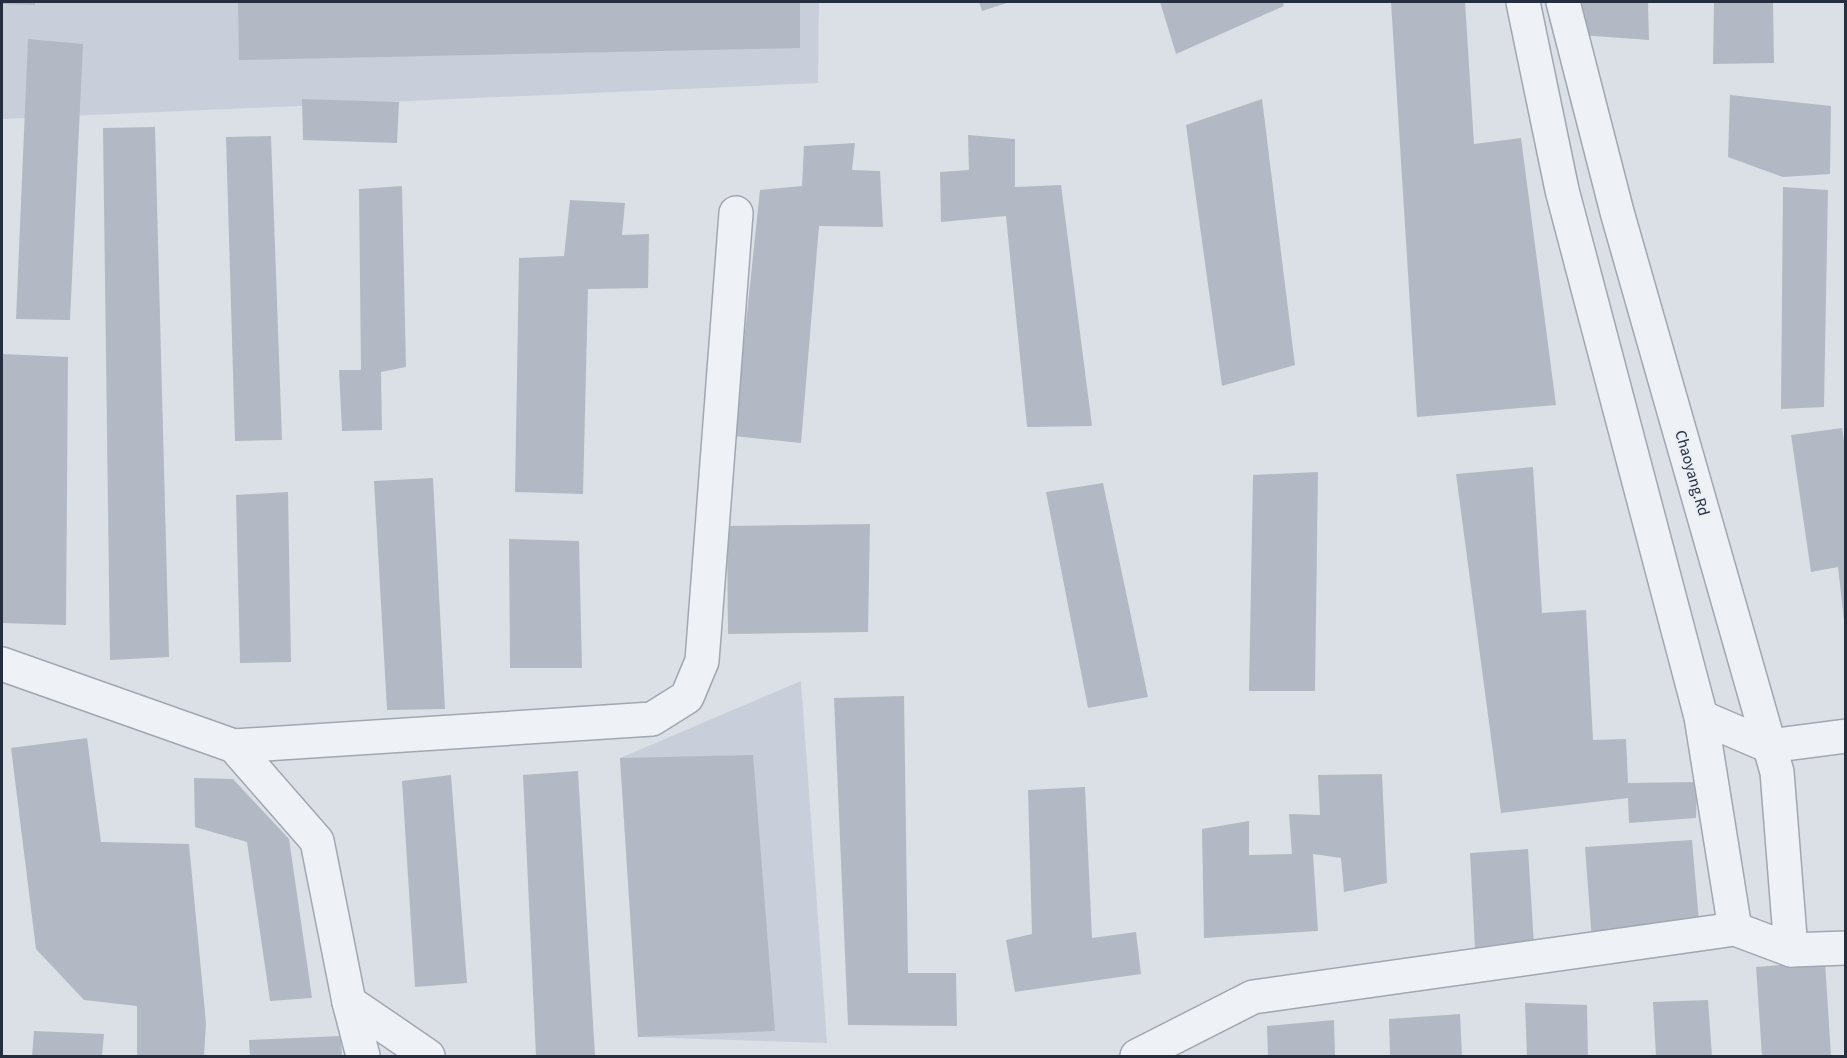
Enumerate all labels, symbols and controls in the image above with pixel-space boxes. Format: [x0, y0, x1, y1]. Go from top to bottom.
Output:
street label: Chaoyang.Rd [1669, 427, 1715, 519]

